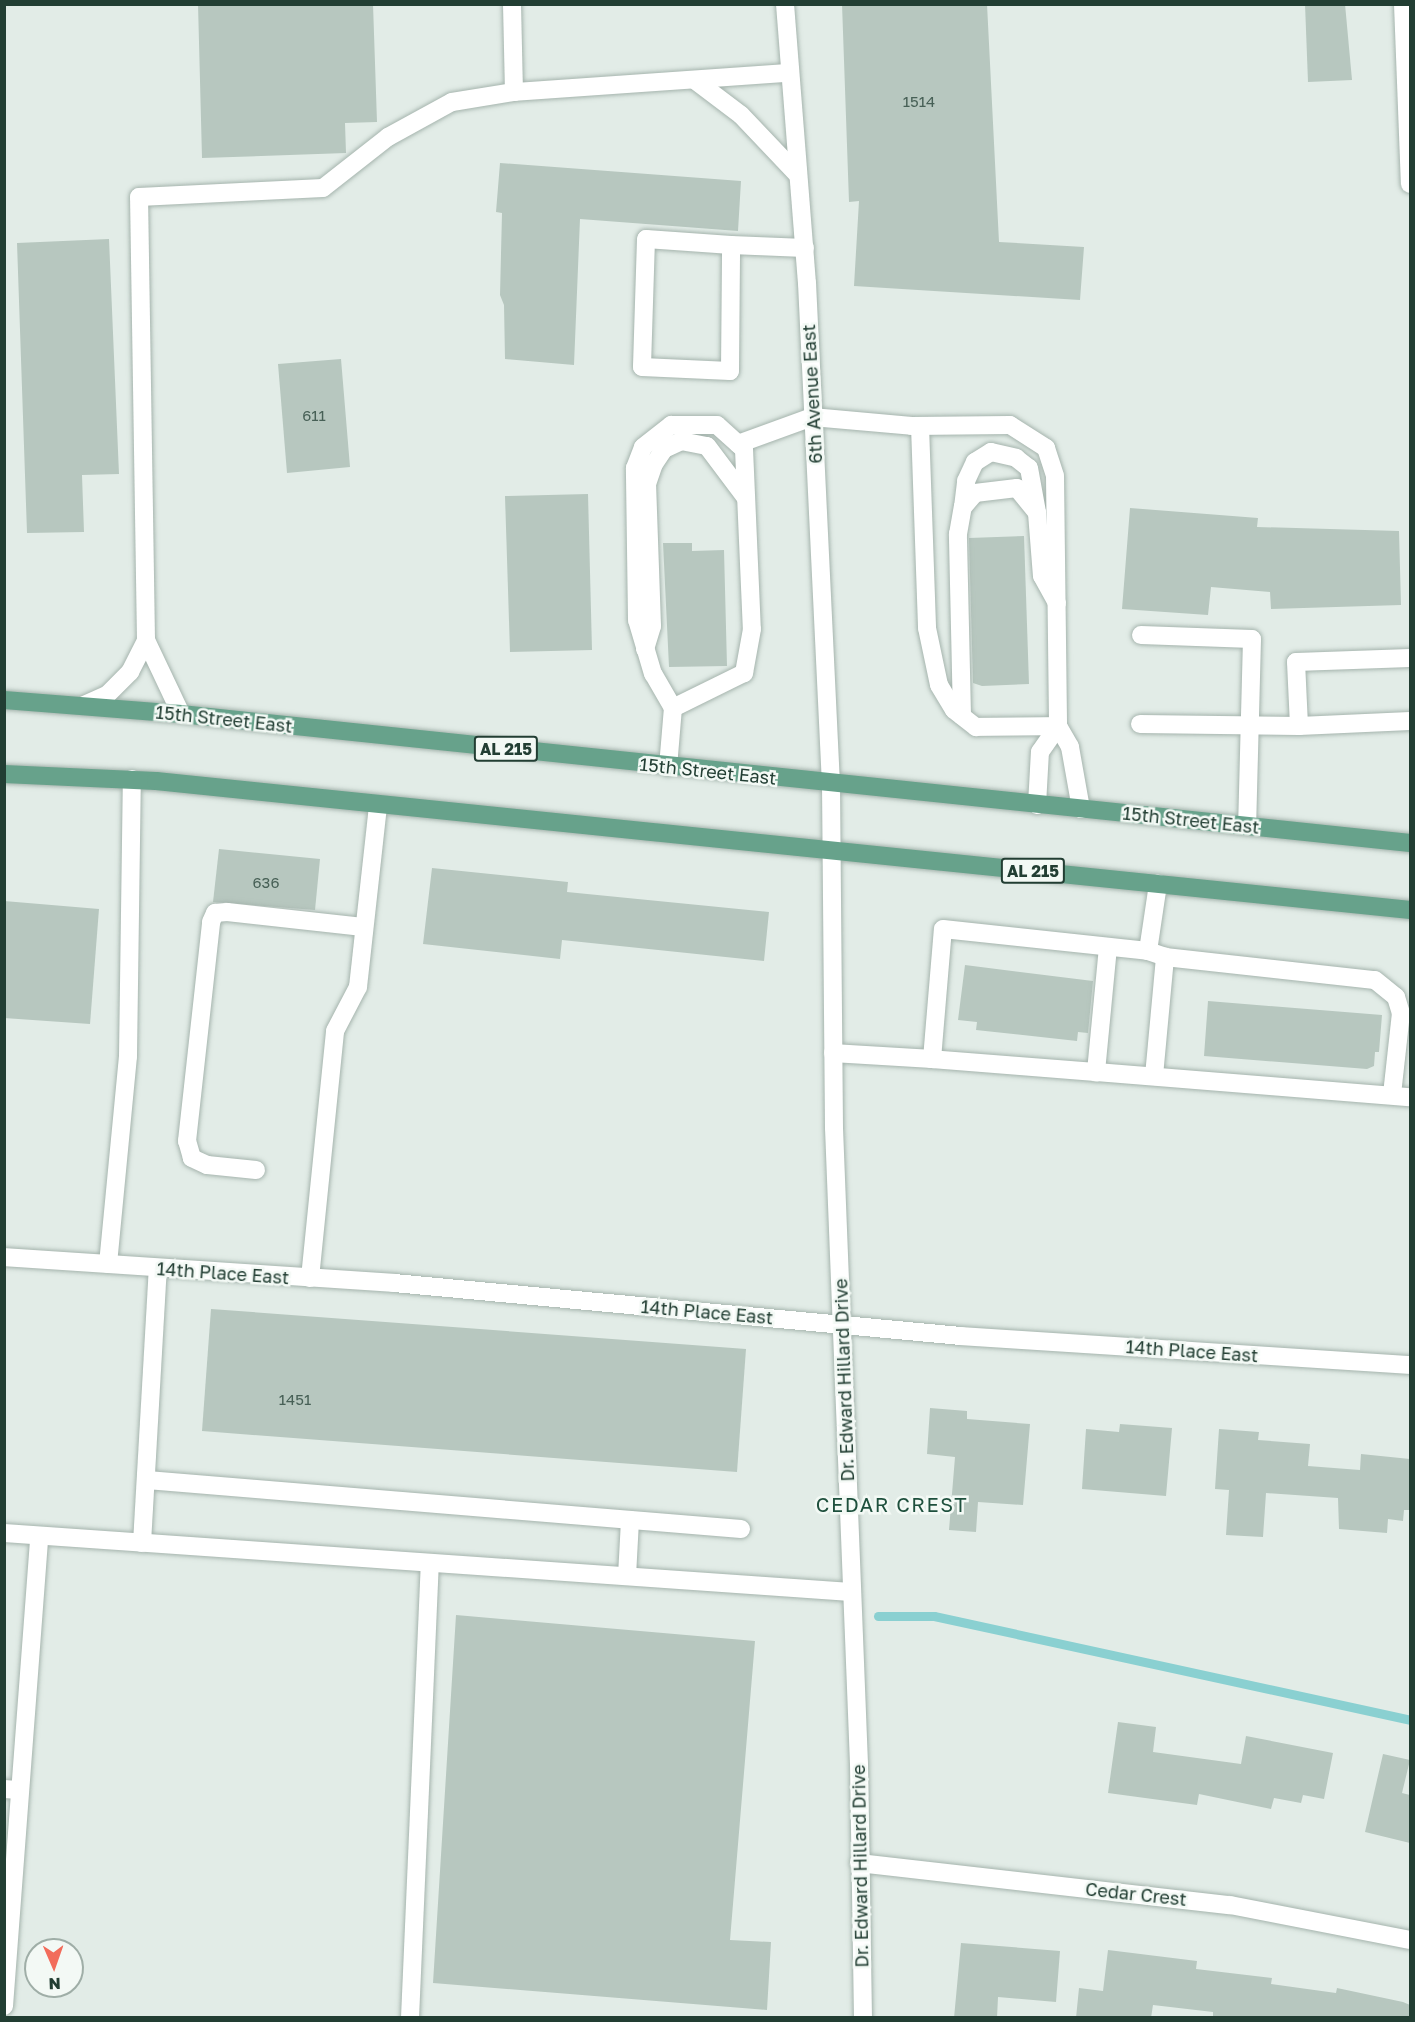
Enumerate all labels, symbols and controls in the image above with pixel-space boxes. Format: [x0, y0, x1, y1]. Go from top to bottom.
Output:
house number: 1514 [903, 93, 935, 111]
street label: 6th Avenue East [798, 324, 826, 464]
house number: 611 [302, 407, 326, 425]
street label: 15th Street East [155, 701, 293, 737]
road number: AL 215 [473, 736, 539, 762]
street label: 15th Street East [639, 753, 777, 789]
street label: 15th Street East [1122, 802, 1260, 838]
road number: AL 215 [1000, 858, 1066, 884]
house number: 636 [253, 874, 279, 892]
street label: 14th Place East [156, 1258, 290, 1288]
street label: Dr. Edward Hillard Drive [830, 1278, 858, 1482]
street label: 14th Place East [640, 1295, 774, 1329]
street label: 14th Place East [1125, 1336, 1259, 1366]
house number: 1451 [279, 1391, 311, 1409]
district label: CEDAR CREST [816, 1492, 968, 1516]
street label: Dr. Edward Hillard Drive [847, 1764, 873, 1968]
street label: Cedar Crest [1084, 1878, 1188, 1910]
north arrow [24, 1938, 84, 1998]
text: N [48, 1974, 61, 1994]

